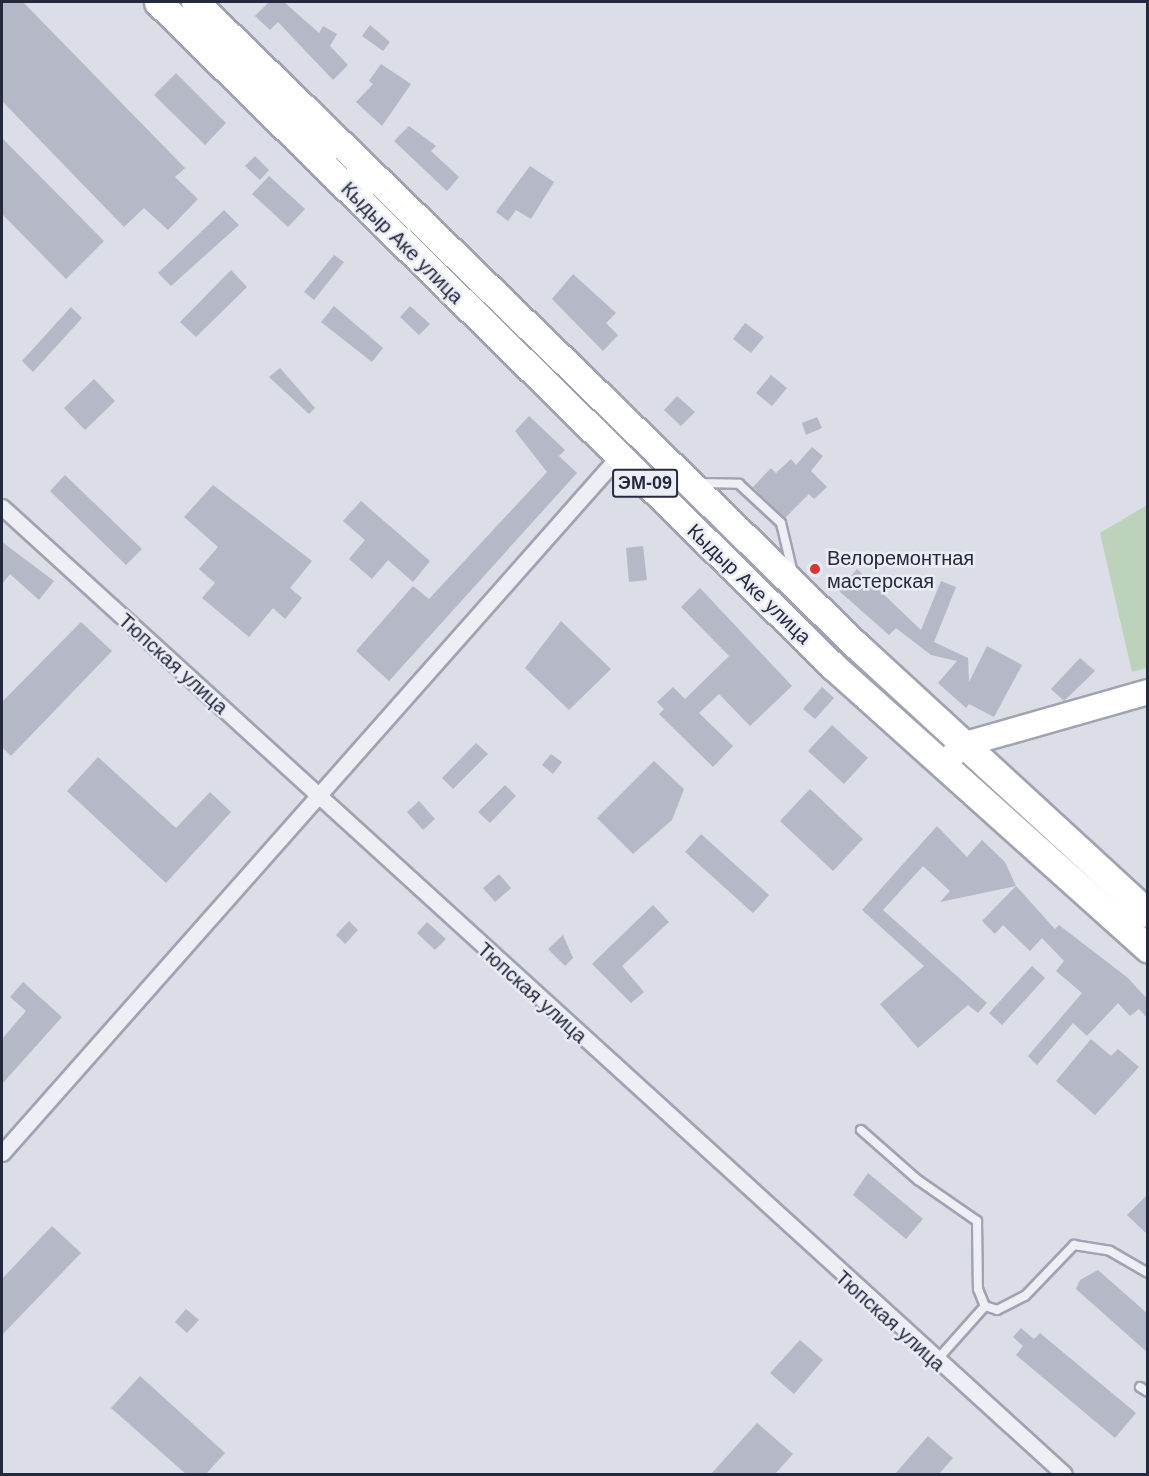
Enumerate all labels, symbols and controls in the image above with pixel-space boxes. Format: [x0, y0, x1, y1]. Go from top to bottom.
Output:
street label: Кыдыр Аке улица [336, 177, 468, 309]
road number: ЭМ-09 [612, 468, 678, 498]
street label: Кыдыр Аке улица [682, 519, 816, 649]
place label: Велоремонтная мастерская [827, 546, 974, 593]
marker: Велоремонтная мастерская [808, 562, 822, 576]
street label: Тюпская улица [113, 609, 233, 719]
street label: Тюпская улица [472, 938, 592, 1048]
street label: Тюпская улица [830, 1266, 950, 1376]

